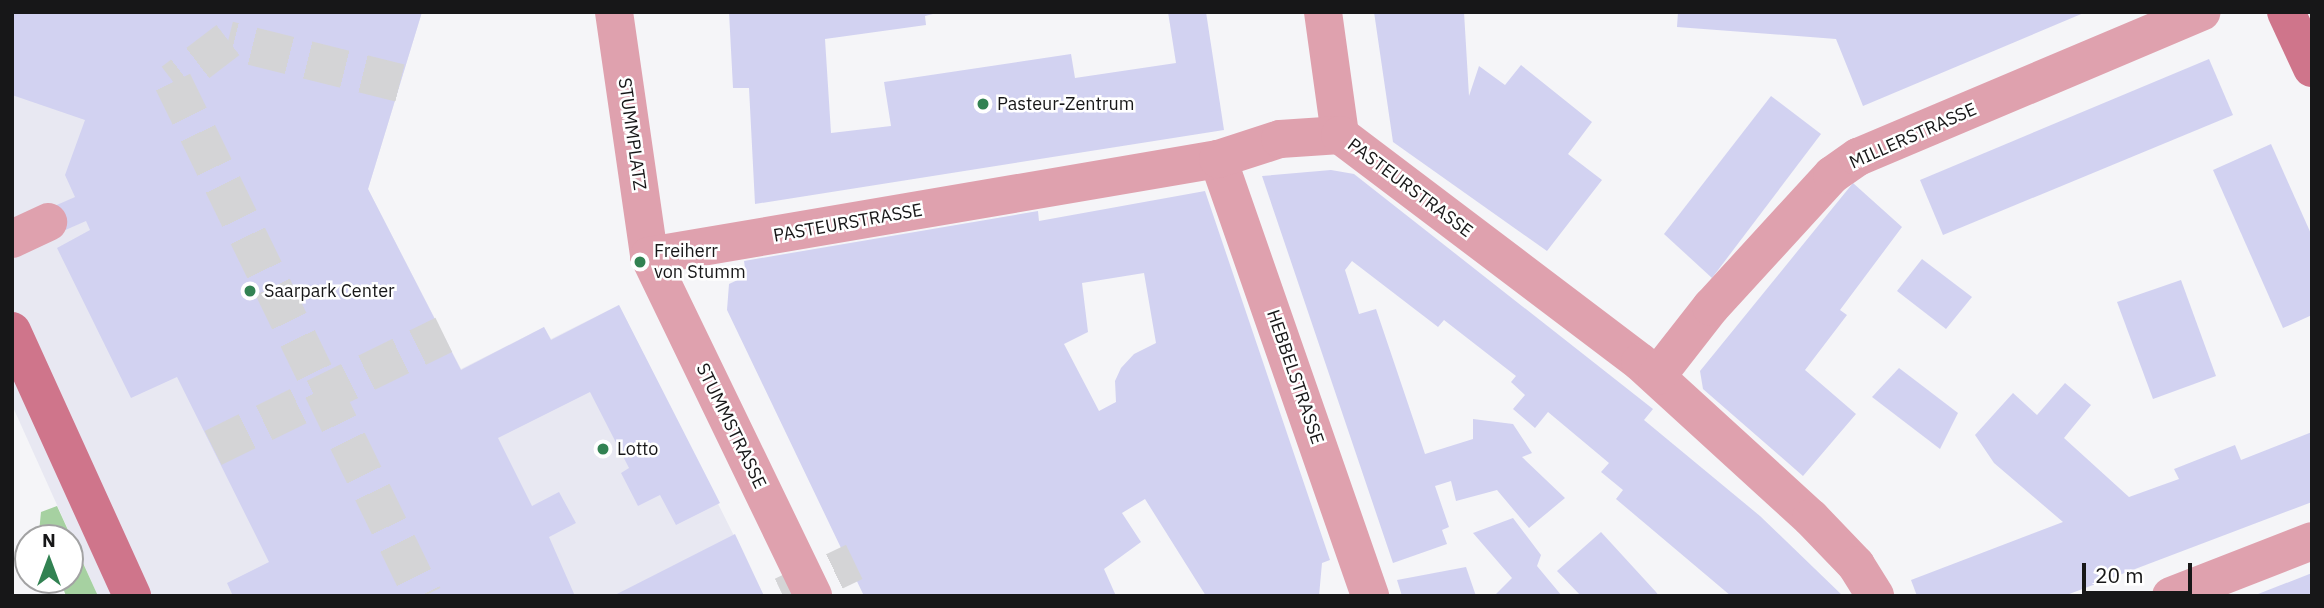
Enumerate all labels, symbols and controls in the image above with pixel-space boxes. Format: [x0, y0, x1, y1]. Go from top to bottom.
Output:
street label: STUMMPLATZ [613, 76, 651, 192]
place label: Pasteur-Zentrum [997, 93, 1134, 115]
marker: Pasteur-Zentrum [975, 96, 991, 112]
street label: MILLERSTRASSE [1846, 98, 1980, 174]
street label: PASTEURSTRASSE [1343, 134, 1477, 242]
street label: PASTEURSTRASSE [772, 199, 924, 247]
place label: Freiherr von Stumm [654, 241, 746, 284]
marker: Freiherr von Stumm [632, 254, 648, 270]
place label: Saarpark Center [264, 280, 395, 302]
marker: Saarpark Center [242, 283, 258, 299]
street label: HEBBELSTRASSE [1262, 307, 1328, 447]
street label: STUMMSTRASSE [691, 360, 771, 492]
place label: Lotto [617, 438, 658, 460]
marker: Lotto [595, 441, 611, 457]
north arrow [14, 524, 84, 594]
text: N [42, 528, 56, 552]
scale bar [2086, 548, 2196, 592]
text: 20 m [2095, 561, 2144, 589]

